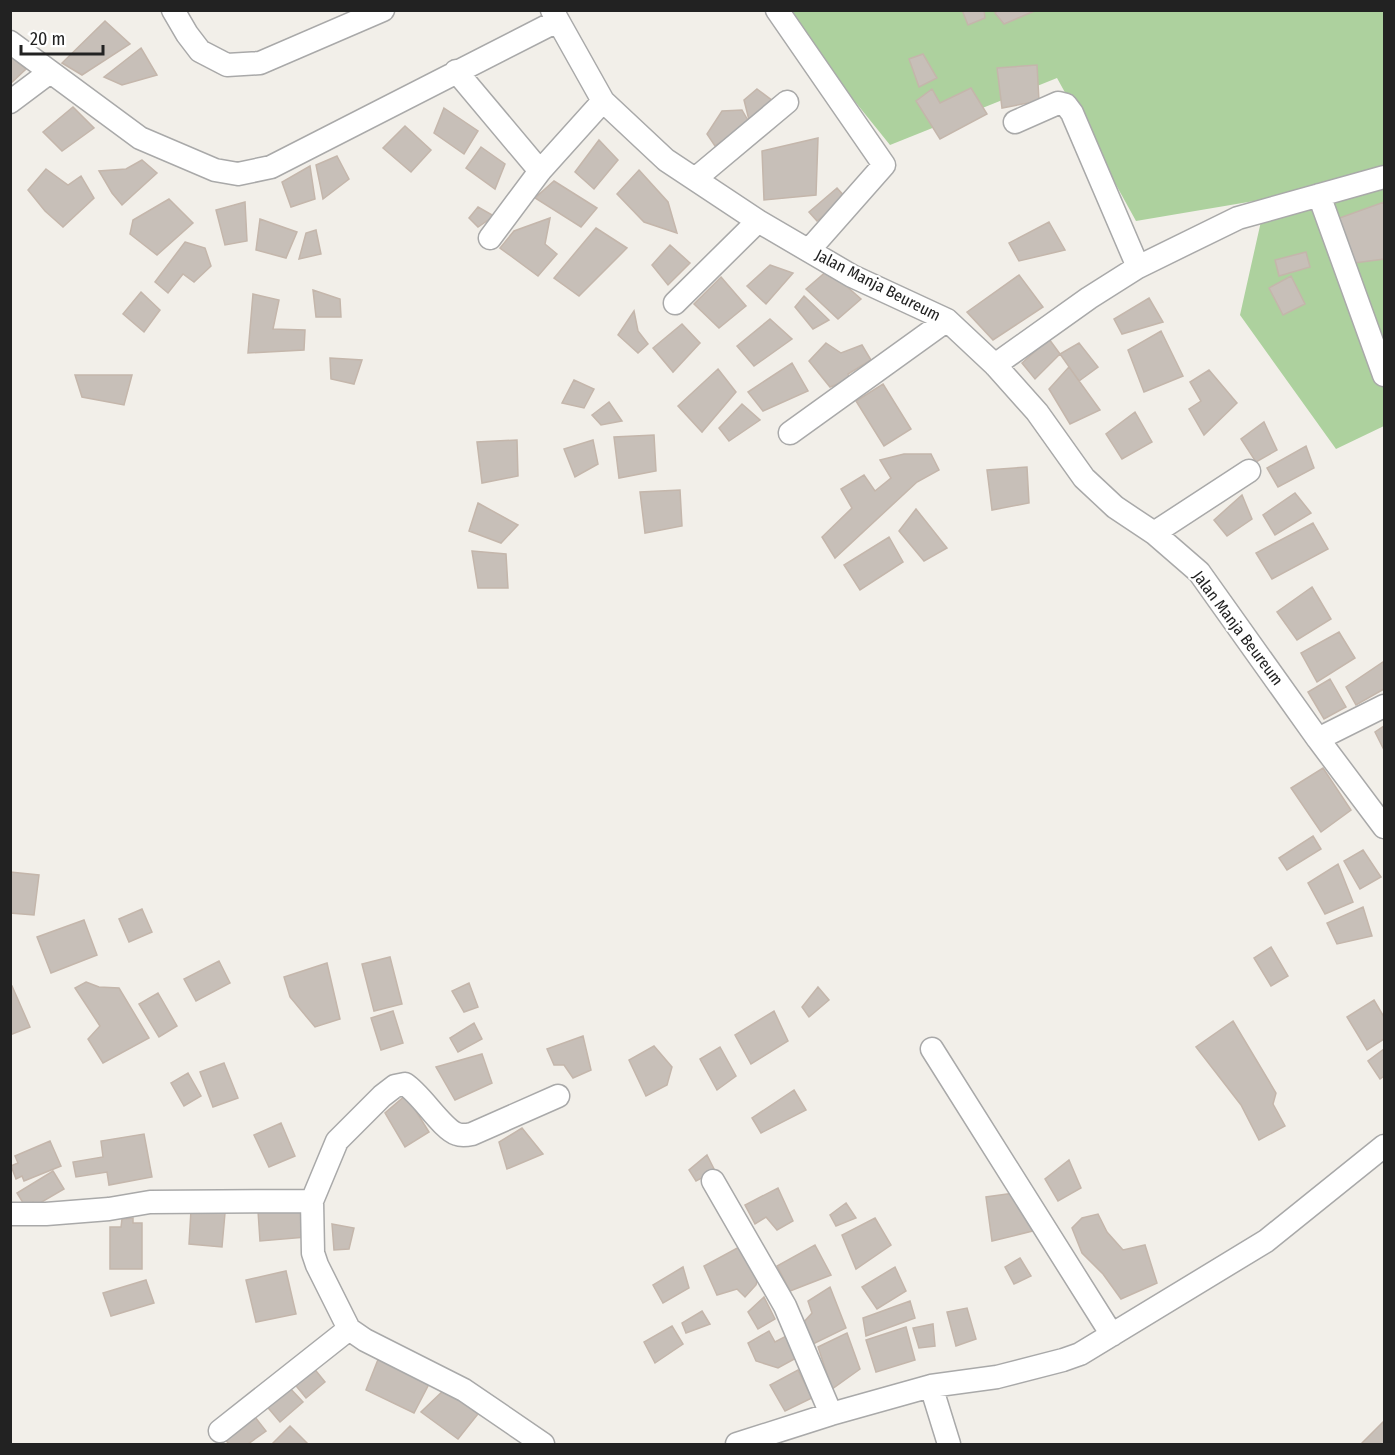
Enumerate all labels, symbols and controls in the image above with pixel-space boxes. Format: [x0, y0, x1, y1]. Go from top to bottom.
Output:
scale bar [21, 18, 104, 56]
text: 20 m [30, 28, 65, 50]
street label: Jalan Manja Beureum [812, 245, 944, 325]
street label: Jalan Manja Beureum [1189, 567, 1287, 689]

